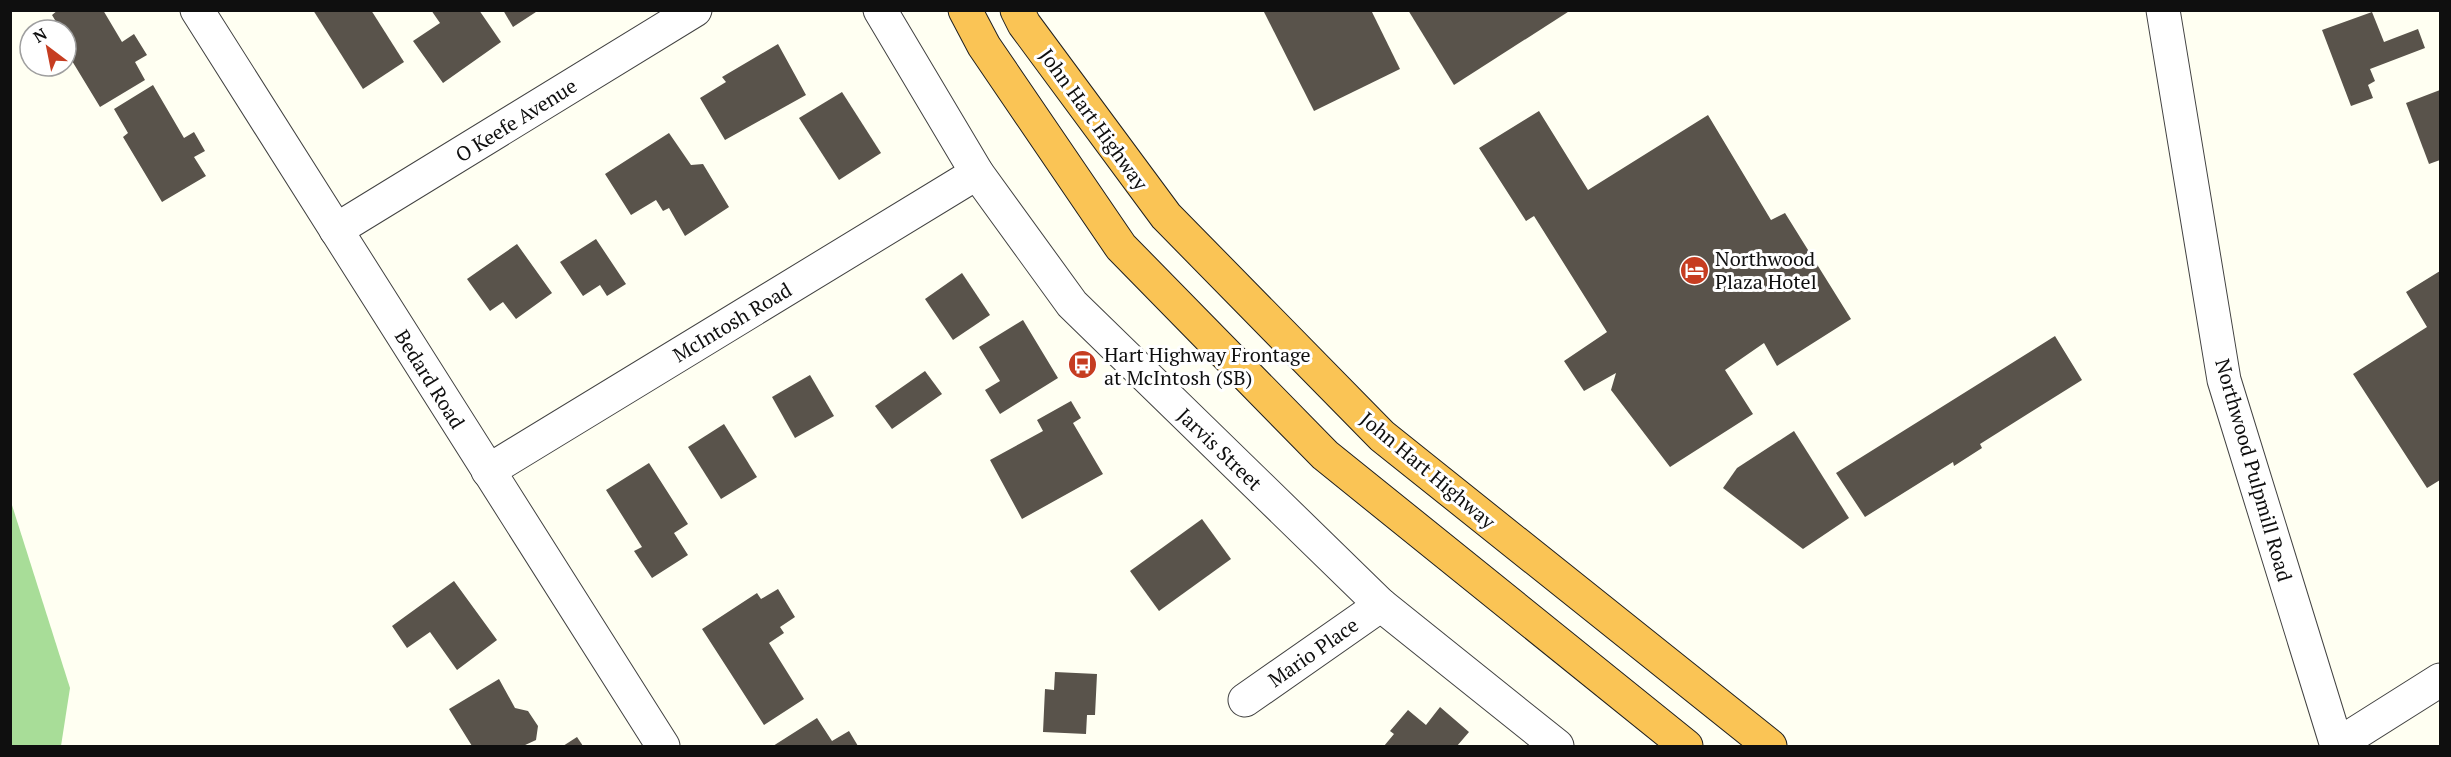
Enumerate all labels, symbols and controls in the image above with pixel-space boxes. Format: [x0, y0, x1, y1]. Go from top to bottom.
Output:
north arrow [18, 18, 78, 78]
text: N [29, 23, 51, 48]
street label: John Hart Highway [1034, 43, 1155, 196]
street label: O Keefe Avenue [450, 72, 582, 168]
place label: Northwood Plaza Hotel [1715, 245, 1817, 295]
hotel icon: Northwood Plaza Hotel [1678, 254, 1710, 286]
street label: McIntosh Road [668, 276, 796, 368]
street label: Bedard Road [389, 324, 471, 434]
place label: Hart Highway Frontage at McIntosh (SB) [1104, 341, 1311, 391]
bus stop icon: Hart Highway Frontage at McIntosh (SB) [1067, 349, 1099, 381]
street label: Northwood Pulpmill Road [2209, 356, 2299, 584]
street label: Jarvis Street [1172, 402, 1269, 497]
street label: John Hart Highway [1355, 405, 1502, 535]
street label: Mario Place [1263, 611, 1363, 693]

